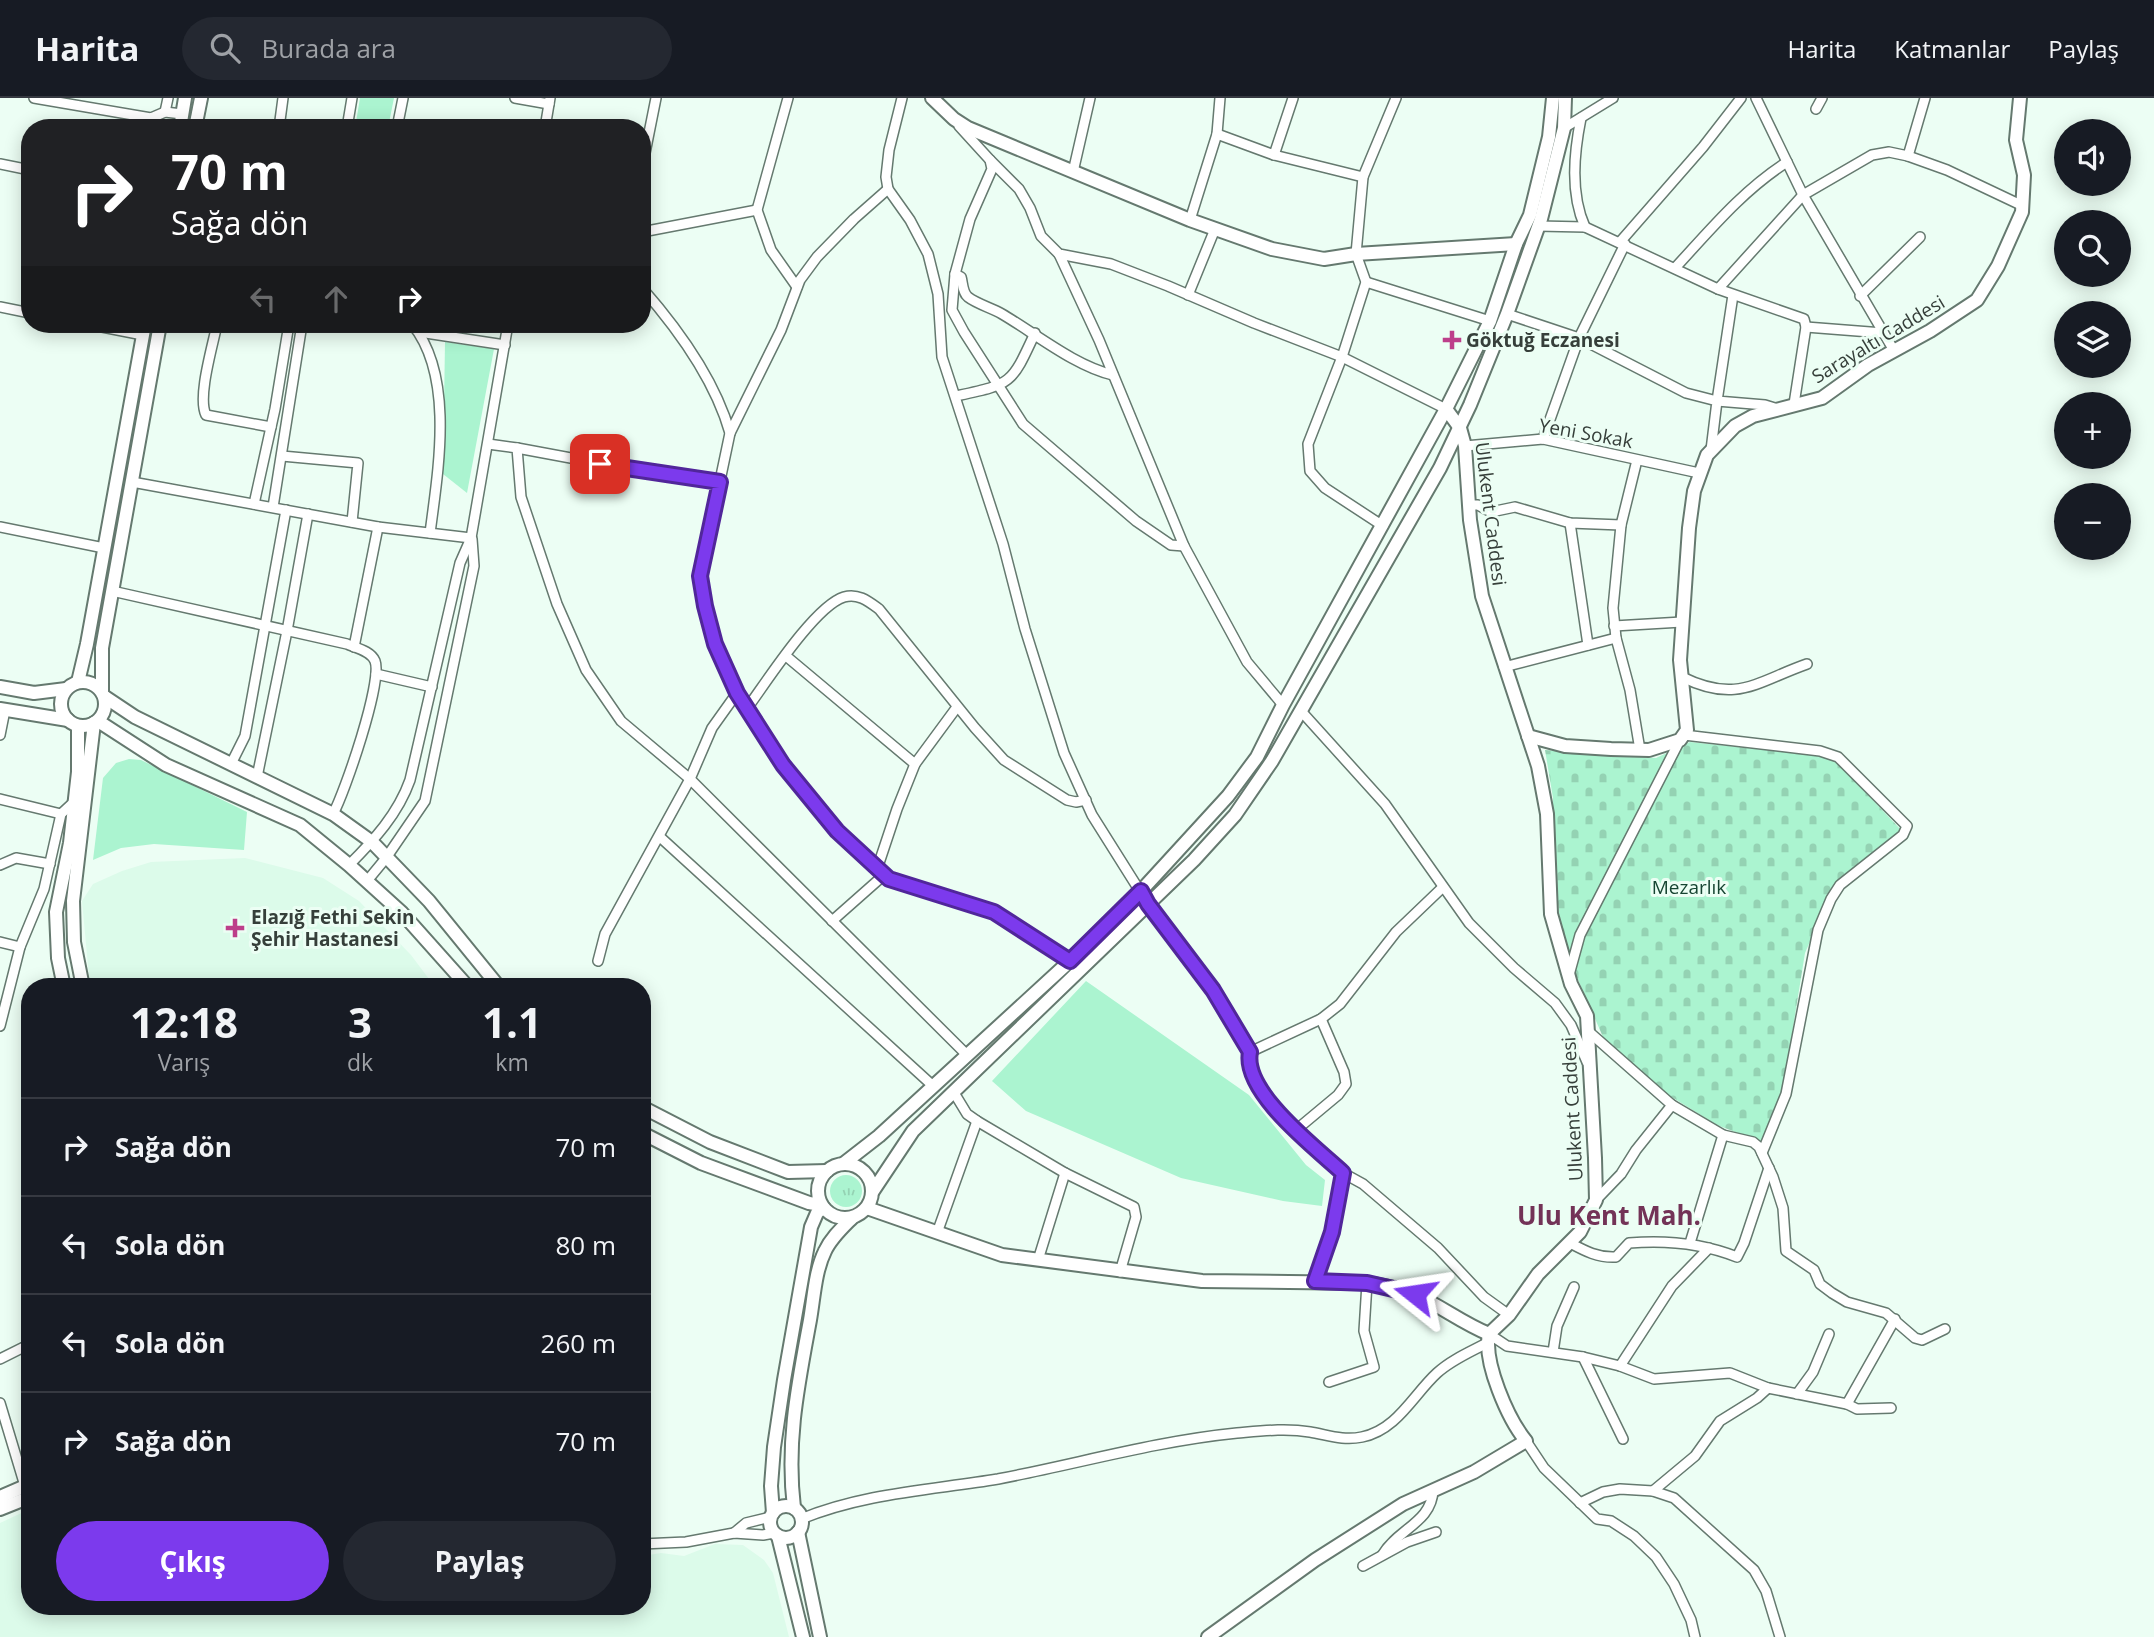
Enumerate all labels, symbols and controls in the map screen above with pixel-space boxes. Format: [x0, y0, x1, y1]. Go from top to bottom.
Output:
search box [182, 17, 672, 80]
text: Harita [35, 26, 140, 71]
icon: search [206, 29, 244, 67]
text: Burada ara [262, 30, 396, 66]
text: Harita [1788, 32, 1856, 65]
text: Katmanlar [1894, 32, 2010, 65]
text: Paylaş [2048, 32, 2119, 65]
map controls [2054, 119, 2131, 560]
button: sound [2054, 119, 2131, 196]
text: 70 m [171, 138, 288, 204]
icon: right [56, 147, 147, 238]
text: Sağa dön [171, 201, 308, 244]
button: search [2054, 210, 2131, 287]
icon: left [244, 280, 282, 318]
icon: ahead [317, 280, 355, 318]
icon: right [390, 280, 428, 318]
street label: Sarayaltı Caddesi [1807, 289, 1949, 389]
button: layers [2054, 301, 2131, 378]
place label: Göktuğ Eczanesi [1466, 327, 1620, 353]
marker: Göktuğ Eczanesi [1444, 332, 1460, 348]
button: + [2054, 392, 2131, 469]
street label: Yeni Sokak [1537, 412, 1635, 454]
pin [570, 434, 630, 494]
street label: Ulukent Caddesi [1469, 441, 1513, 587]
icon: arrive [581, 445, 619, 483]
button: − [2054, 483, 2131, 560]
park label: Mezarlık [1652, 874, 1726, 900]
place label: Elazığ Fethi Sekin Şehir Hastanesi [251, 904, 415, 952]
marker: Elazığ Fethi Sekin Şehir Hastanesi [225, 918, 245, 938]
text: 12:18 [130, 993, 238, 1050]
text: 3 [348, 993, 372, 1050]
text: 1.1 [482, 993, 542, 1050]
street label: Ulukent Caddesi [1555, 1036, 1589, 1182]
text: Varış [158, 1046, 210, 1078]
text: dk [347, 1046, 373, 1078]
text: km [495, 1046, 529, 1078]
icon: right [56, 1128, 94, 1166]
text: Sağa dön [115, 1129, 232, 1165]
text: 70 m [555, 1129, 616, 1165]
district label: Ulu Kent Mah. [1517, 1197, 1701, 1233]
icon: left [56, 1226, 94, 1264]
text: Sola dön [115, 1227, 225, 1263]
text: 80 m [555, 1227, 616, 1263]
position arrow [1378, 1257, 1452, 1331]
icon: left [56, 1324, 94, 1362]
text: Sola dön [115, 1325, 225, 1361]
text: 260 m [541, 1325, 616, 1361]
icon: right [56, 1422, 94, 1460]
text: Sağa dön [115, 1423, 232, 1459]
text: 70 m [555, 1423, 616, 1459]
button: Çıkış [56, 1521, 329, 1601]
button: Paylaş [343, 1521, 616, 1601]

